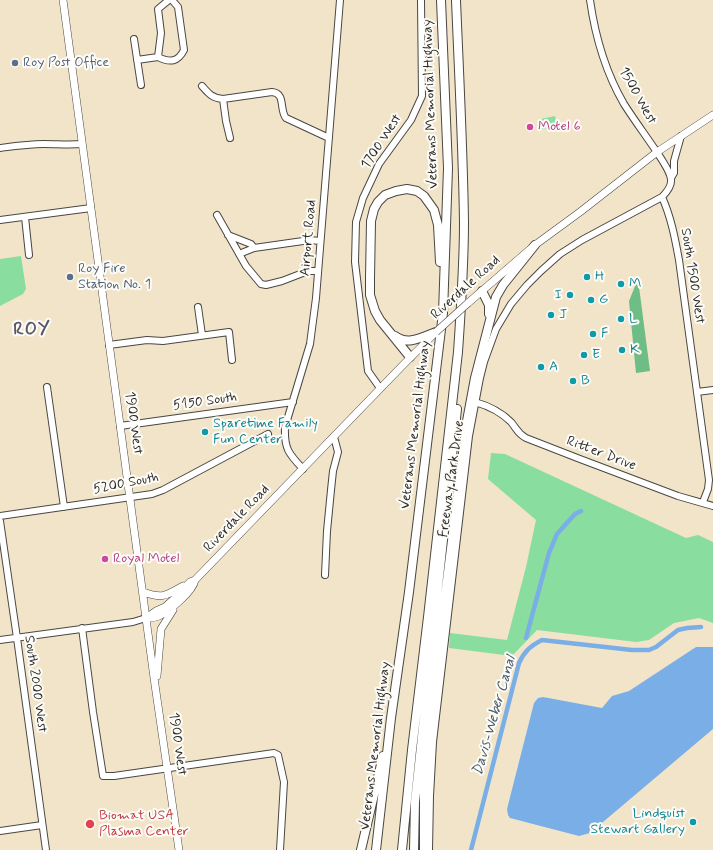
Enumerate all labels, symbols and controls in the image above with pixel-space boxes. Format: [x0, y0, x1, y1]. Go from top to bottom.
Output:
street label: Veterans Memorial Highway [420, 19, 442, 189]
place label: Roy Post Office [23, 55, 109, 71]
marker: Roy Post Office [10, 58, 20, 68]
street label: 1500 West [615, 65, 659, 127]
street label: 1700 West [358, 111, 406, 173]
place label: Motel 6 [538, 119, 581, 135]
marker: Motel 6 [525, 122, 535, 132]
street label: Airport Road [297, 199, 321, 277]
street label: South 1500 West [676, 227, 708, 325]
street label: Riverdale Road [428, 252, 504, 324]
place label: Roy Fire Station No. 1 [78, 261, 151, 294]
place label: H [595, 269, 604, 285]
marker: Roy Fire Station No. 1 [65, 272, 75, 282]
marker: H [582, 272, 592, 282]
place label: M [629, 276, 641, 292]
marker: M [616, 279, 626, 289]
place label: I [555, 287, 562, 303]
marker: I [565, 290, 575, 300]
place label: G [599, 292, 608, 308]
marker: G [586, 295, 596, 305]
place label: J [559, 307, 567, 323]
marker: J [546, 310, 556, 320]
place label: L [629, 311, 638, 327]
marker: L [616, 314, 626, 324]
district label: ROY [14, 319, 50, 341]
place label: F [601, 326, 608, 342]
marker: F [588, 329, 598, 339]
street label: Veterans Memorial Highway [397, 340, 435, 510]
place label: K [630, 342, 640, 358]
marker: K [617, 345, 627, 355]
place label: E [592, 347, 600, 363]
marker: E [579, 350, 589, 360]
place label: A [549, 359, 558, 375]
marker: A [536, 362, 546, 372]
place label: B [581, 373, 590, 389]
marker: B [568, 376, 578, 386]
street label: 5150 South [172, 389, 238, 415]
street label: 1900 West [120, 390, 146, 456]
place label: Sparetime Family Fun Center [213, 416, 318, 448]
street label: Freeway Park Drive [435, 419, 469, 539]
marker: Sparetime Family Fun Center [200, 427, 210, 437]
street label: Ritter Drive [564, 433, 638, 475]
street label: 5200 South [92, 469, 160, 499]
street label: Riverdale Road [201, 482, 273, 556]
place label: Royal Motel [113, 551, 179, 567]
marker: Royal Motel [100, 554, 110, 564]
street label: South 2000 West [20, 634, 50, 734]
water label: Davis-Weber Canal [469, 654, 521, 778]
street label: Veterans Memorial Highway [357, 661, 395, 831]
street label: 1900 West [164, 711, 190, 777]
place label: Lindquist Stewart Gallery [590, 806, 685, 838]
place label: Biomat USA Plasma Center [99, 808, 189, 840]
marker: Lindquist Stewart Gallery [688, 817, 698, 827]
marker: Biomat USA Plasma Center [84, 818, 96, 830]

